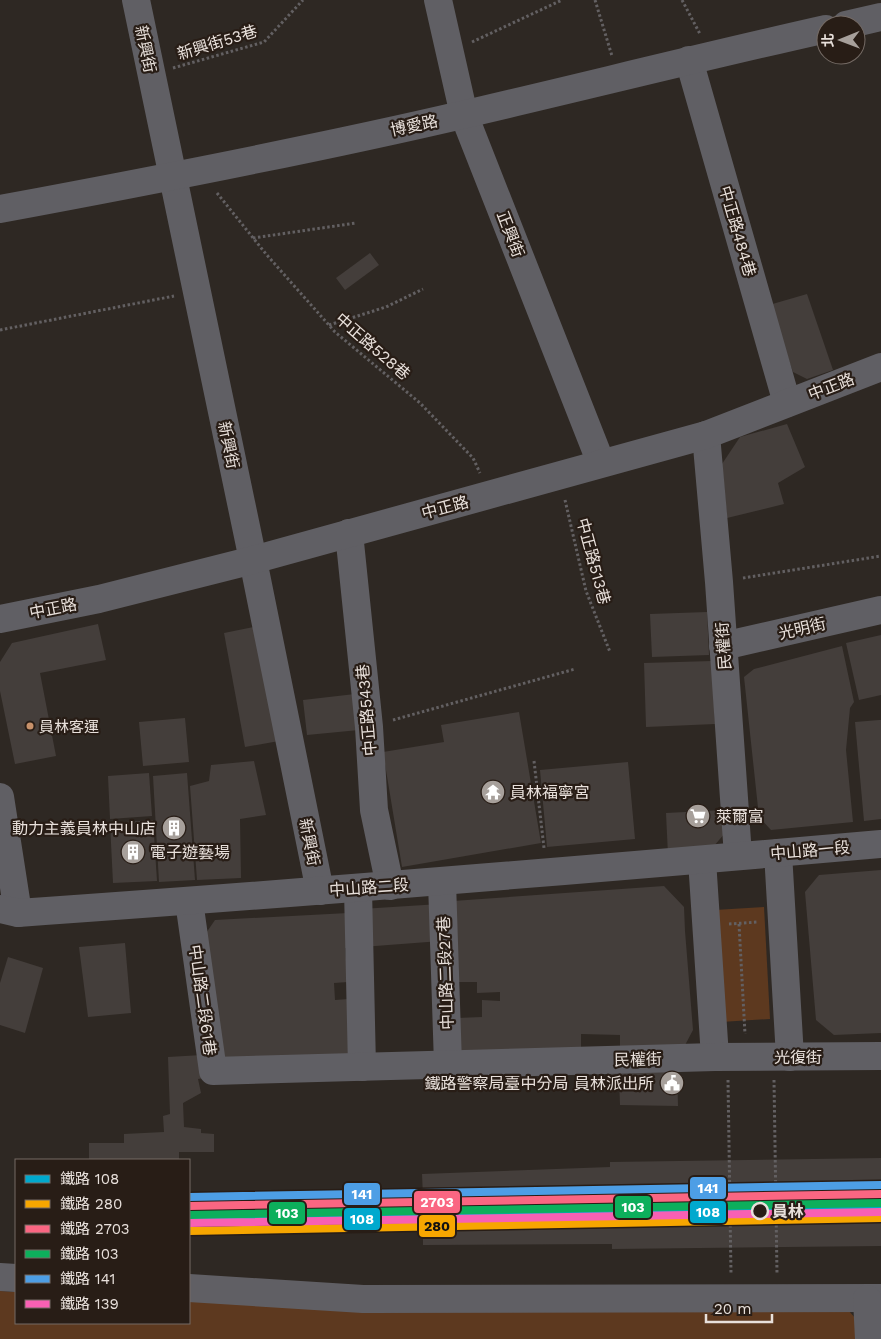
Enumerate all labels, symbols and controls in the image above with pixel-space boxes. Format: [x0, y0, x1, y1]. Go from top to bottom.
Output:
north arrow [816, 15, 866, 65]
street label: 新興街53巷 [175, 21, 259, 64]
street label: 新興街 [131, 24, 160, 75]
text: 北 [820, 33, 836, 47]
street label: 博愛路 [389, 111, 440, 140]
street label: 中正路484巷 [716, 184, 760, 279]
street label: 正興街 [493, 208, 528, 260]
street label: 中正路528巷 [332, 309, 414, 384]
street label: 中正路 [805, 369, 857, 404]
street label: 新興街 [214, 420, 243, 471]
street label: 中正路 [419, 492, 471, 523]
street label: 中正路513巷 [573, 516, 614, 607]
street label: 中正路 [28, 595, 78, 622]
street label: 光明街 [777, 614, 828, 643]
street label: 民權街 [712, 621, 735, 671]
street label: 中正路543巷 [353, 663, 380, 757]
place label: 員林客運 [39, 718, 99, 736]
marker: 員林客運 [25, 721, 35, 731]
temple icon: 員林福寧宮 [480, 779, 506, 805]
place label: 員林福寧宮 [510, 783, 590, 802]
supermarket icon: 萊爾富 [685, 803, 711, 829]
place label: 萊爾富 [716, 807, 764, 826]
building icon: 動力主義員林中山店 [161, 815, 187, 841]
street label: 新興街 [296, 817, 323, 867]
place label: 動力主義員林中山店 [12, 819, 156, 838]
street label: 中山路一段 [769, 838, 851, 863]
building icon: 電子遊藝場 [120, 839, 146, 865]
place label: 電子遊藝場 [150, 843, 230, 862]
street label: 中山路二段 [328, 875, 410, 900]
street label: 中山路二段27巷 [434, 916, 457, 1030]
street label: 中山路二段61巷 [185, 943, 220, 1057]
street label: 光復街 [774, 1048, 822, 1067]
street label: 民權街 [614, 1050, 662, 1069]
public building icon: 鐵路警察局臺中分局 員林派出所 [659, 1070, 685, 1096]
place label: 鐵路警察局臺中分局 員林派出所 [425, 1074, 654, 1093]
legend [15, 1159, 190, 1324]
text: 鐵路 108 [60, 1170, 119, 1188]
line badge: 141 [689, 1176, 727, 1200]
text: 141 [698, 1180, 718, 1196]
line badge: 141 [343, 1182, 381, 1206]
text: 141 [352, 1186, 372, 1202]
line badge: 2703 [413, 1190, 461, 1214]
text: 2703 [420, 1194, 454, 1210]
text: 鐵路 280 [60, 1195, 122, 1213]
line badge: 103 [614, 1195, 652, 1219]
text: 103 [621, 1199, 645, 1215]
line badge: 108 [689, 1200, 727, 1224]
line badge: 103 [268, 1201, 306, 1225]
marker: 員林 [751, 1202, 769, 1220]
place label: 員林 [772, 1202, 804, 1221]
text: 108 [696, 1204, 720, 1220]
text: 103 [275, 1205, 299, 1221]
line badge: 108 [343, 1207, 381, 1231]
text: 108 [350, 1211, 374, 1227]
line badge: 280 [418, 1214, 456, 1238]
text: 280 [424, 1218, 450, 1234]
text: 鐵路 2703 [60, 1220, 129, 1238]
text: 鐵路 103 [60, 1245, 118, 1263]
text: 鐵路 141 [60, 1270, 115, 1288]
scale bar [706, 1292, 772, 1324]
text: 鐵路 139 [60, 1295, 119, 1313]
text: 20 m [714, 1300, 752, 1318]

